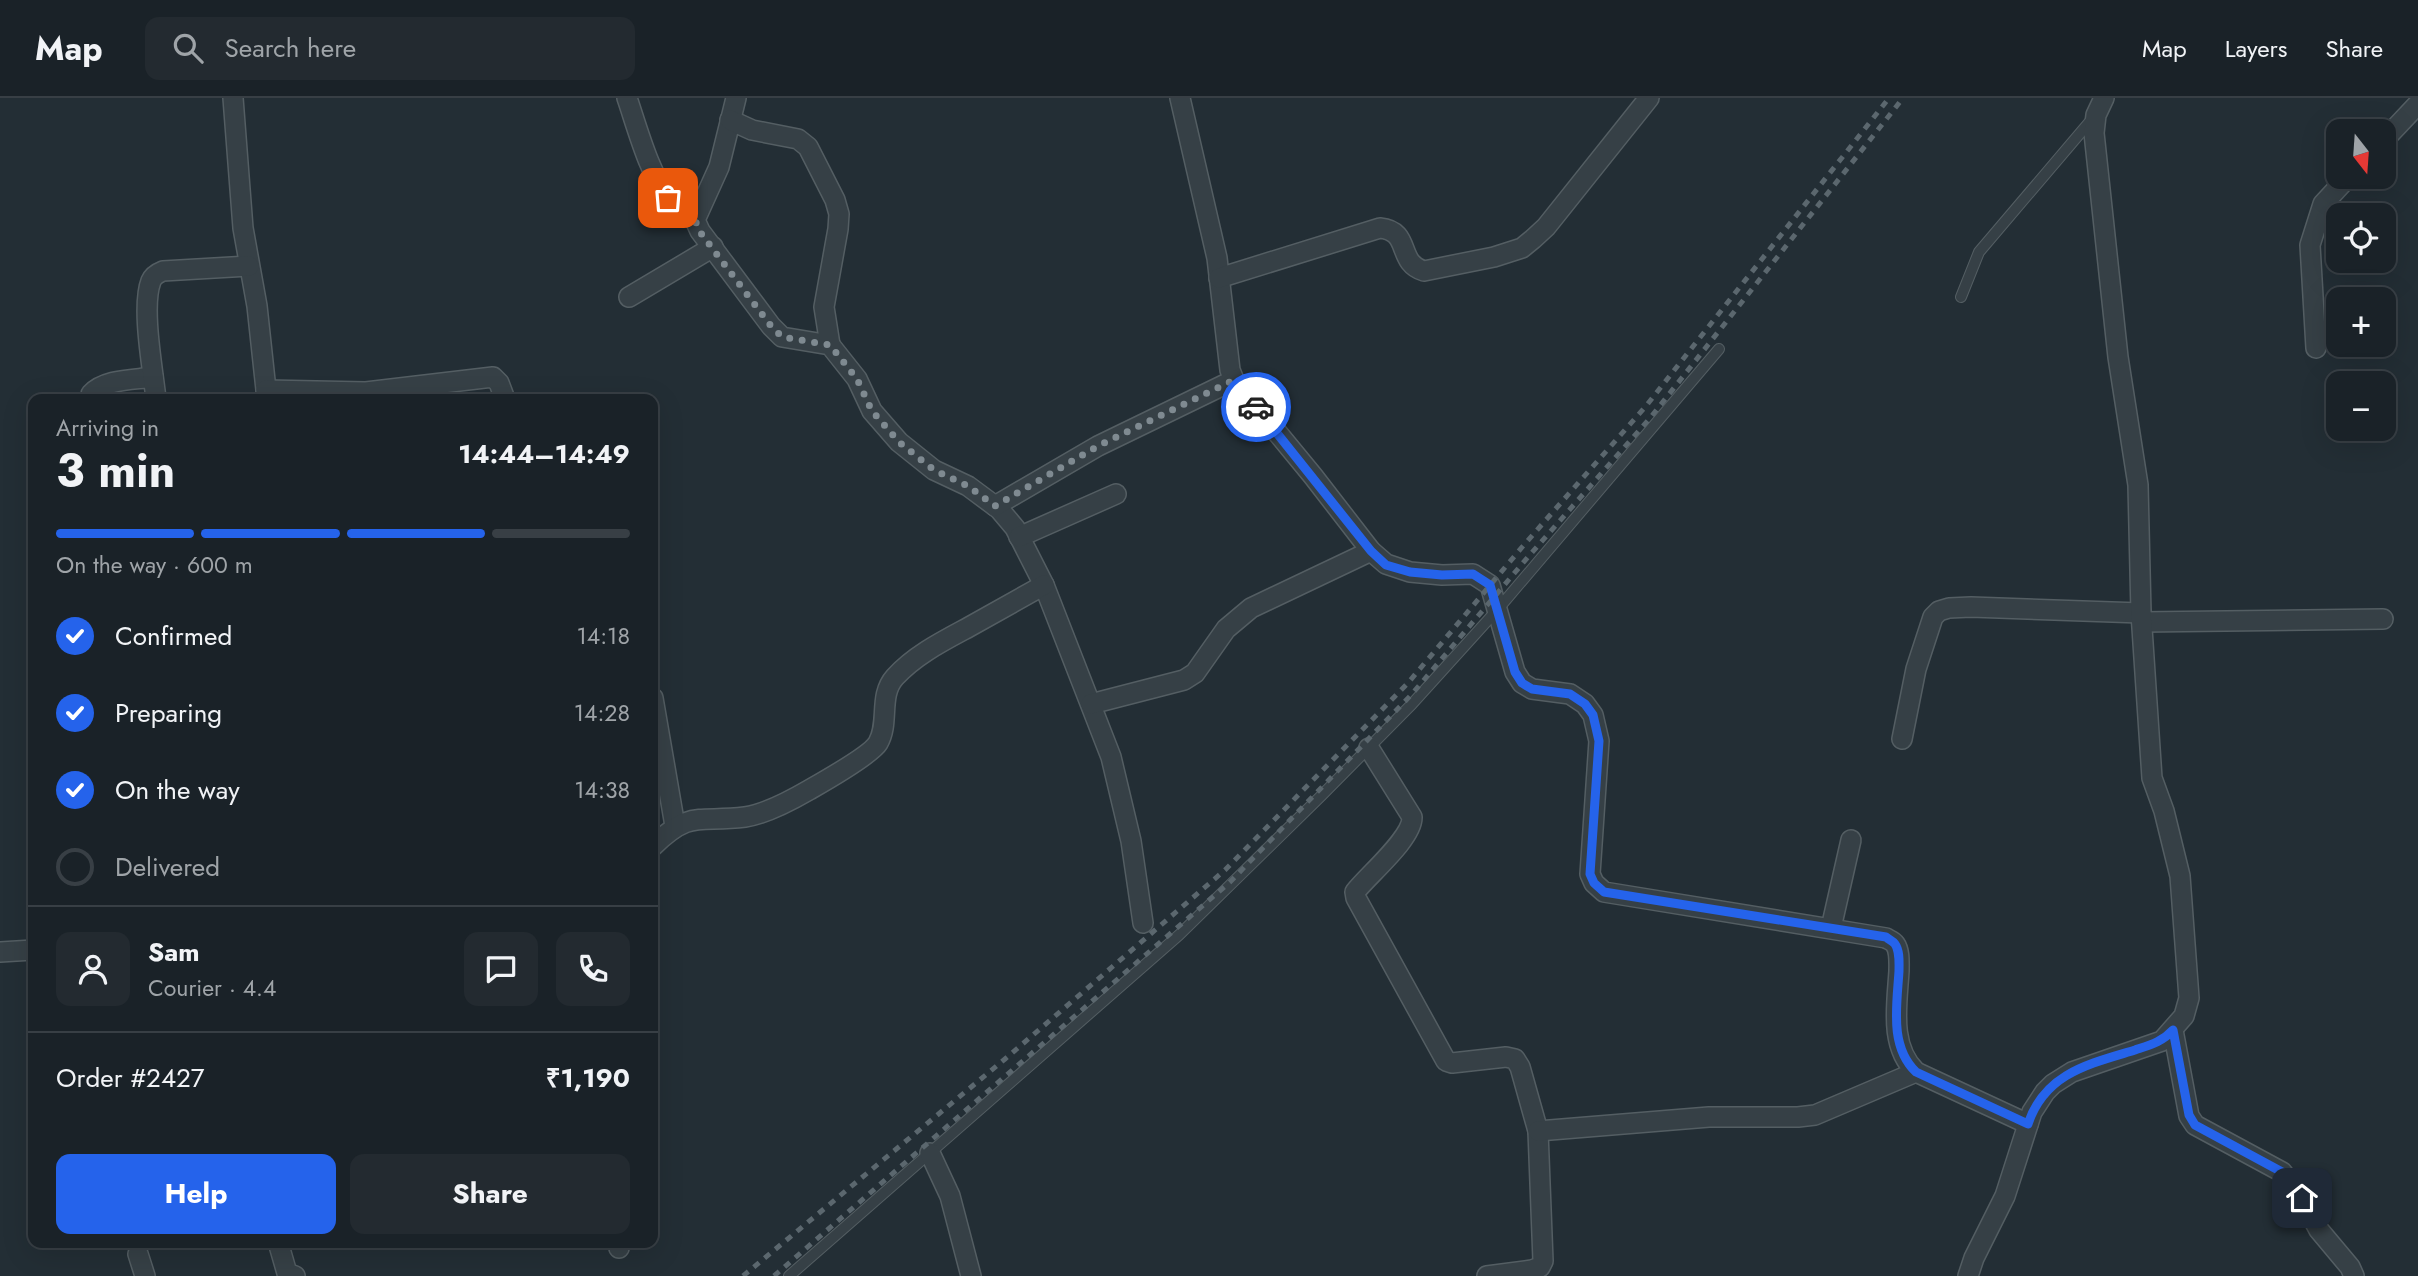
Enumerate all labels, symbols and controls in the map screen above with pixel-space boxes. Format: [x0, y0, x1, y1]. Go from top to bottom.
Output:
search box [145, 17, 635, 80]
text: Map [35, 25, 103, 72]
icon: search [169, 29, 207, 67]
text: Search here [225, 29, 356, 67]
text: Map [2142, 31, 2187, 66]
text: Layers [2225, 31, 2287, 66]
text: Share [2325, 31, 2383, 66]
north arrow [2326, 119, 2396, 189]
map controls [2326, 119, 2396, 441]
pin [638, 168, 698, 228]
icon: bag [649, 179, 687, 217]
button: locate [2326, 203, 2396, 273]
button: + [2326, 287, 2396, 357]
button: − [2326, 371, 2396, 441]
courier [1221, 372, 1291, 442]
icon: car [1237, 388, 1275, 426]
text: Arriving in [56, 411, 159, 445]
text: 14:44–14:49 [458, 435, 630, 473]
text: 3 min [56, 438, 175, 504]
text: On the way · 600 m [56, 548, 253, 582]
icon: check [56, 617, 94, 655]
text: Confirmed [115, 617, 232, 655]
text: 14:18 [576, 619, 630, 653]
icon: check [56, 694, 94, 732]
text: Preparing [115, 694, 222, 732]
text: 14:28 [574, 696, 630, 730]
icon: check [56, 771, 94, 809]
text: On the way [115, 771, 240, 809]
text: 14:38 [574, 773, 630, 807]
text: Delivered [115, 848, 220, 886]
button: person [56, 932, 130, 1006]
button: chat [464, 932, 538, 1006]
button: phone [556, 932, 630, 1006]
text: Sam [148, 933, 200, 971]
text: Courier · 4.4 [148, 971, 276, 1005]
text: Order #2427 [56, 1059, 205, 1097]
text: ₹1,190 [546, 1059, 630, 1097]
button: Help [56, 1154, 336, 1234]
button: Share [350, 1154, 630, 1234]
pin [2272, 1168, 2332, 1228]
icon: home [2283, 1179, 2321, 1217]

